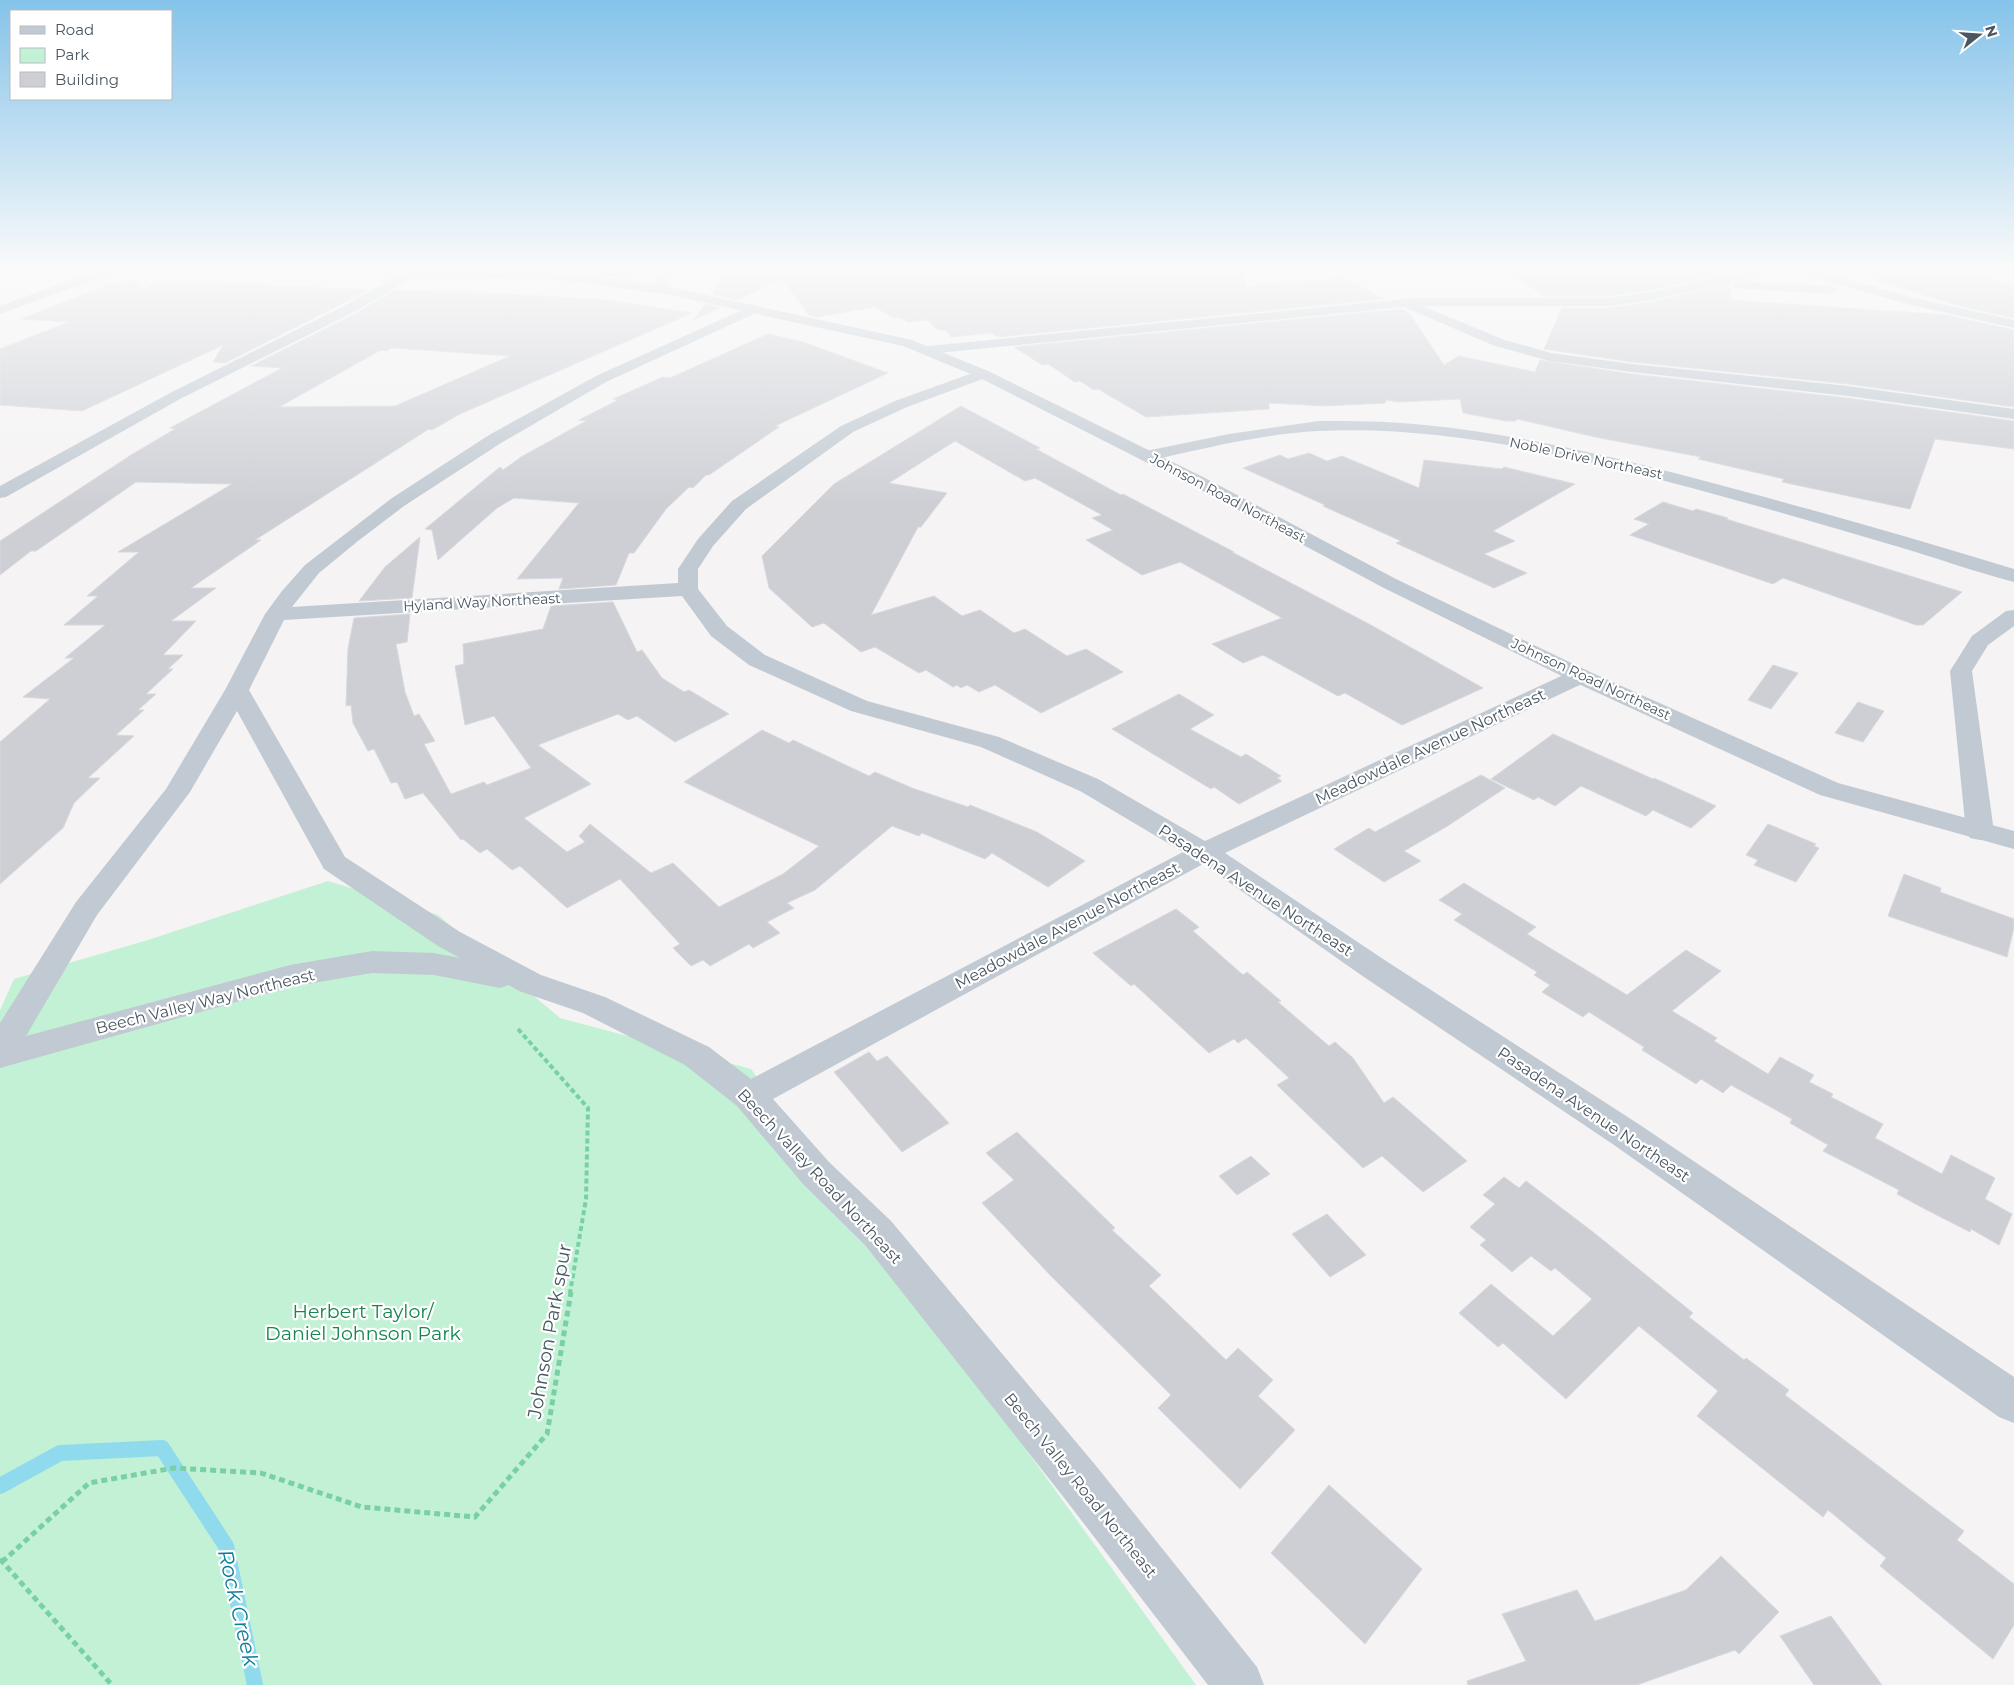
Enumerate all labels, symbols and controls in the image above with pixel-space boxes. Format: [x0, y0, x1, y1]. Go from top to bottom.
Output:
legend [10, 10, 172, 100]
north arrow [1954, 10, 2004, 60]
text: Road [55, 20, 94, 39]
text: N [1981, 23, 2002, 39]
text: Park [55, 45, 89, 64]
text: Building [55, 70, 119, 89]
street label: Noble Drive Northeast [1508, 433, 1664, 483]
street label: Johnson Road Northeast [1146, 449, 1309, 547]
street label: Hyland Way Northeast [403, 589, 562, 615]
street label: Johnson Road Northeast [1507, 634, 1674, 724]
street label: Meadowdale Avenue Northeast [1312, 684, 1549, 808]
street label: Pasadena Avenue Northeast [1155, 820, 1357, 961]
street label: Meadowdale Avenue Northeast [952, 858, 1183, 993]
street label: Beech Valley Way Northeast [94, 965, 317, 1038]
street label: Pasadena Avenue Northeast [1494, 1043, 1694, 1186]
street label: Beech Valley Road Northeast [733, 1085, 906, 1268]
street label: Johnson Park spur [523, 1242, 576, 1421]
park label: Herbert Taylor/ Daniel Johnson Park [265, 1300, 462, 1345]
street label: Beech Valley Road Northeast [1000, 1389, 1161, 1582]
water label: Rock Creek [213, 1547, 264, 1670]

